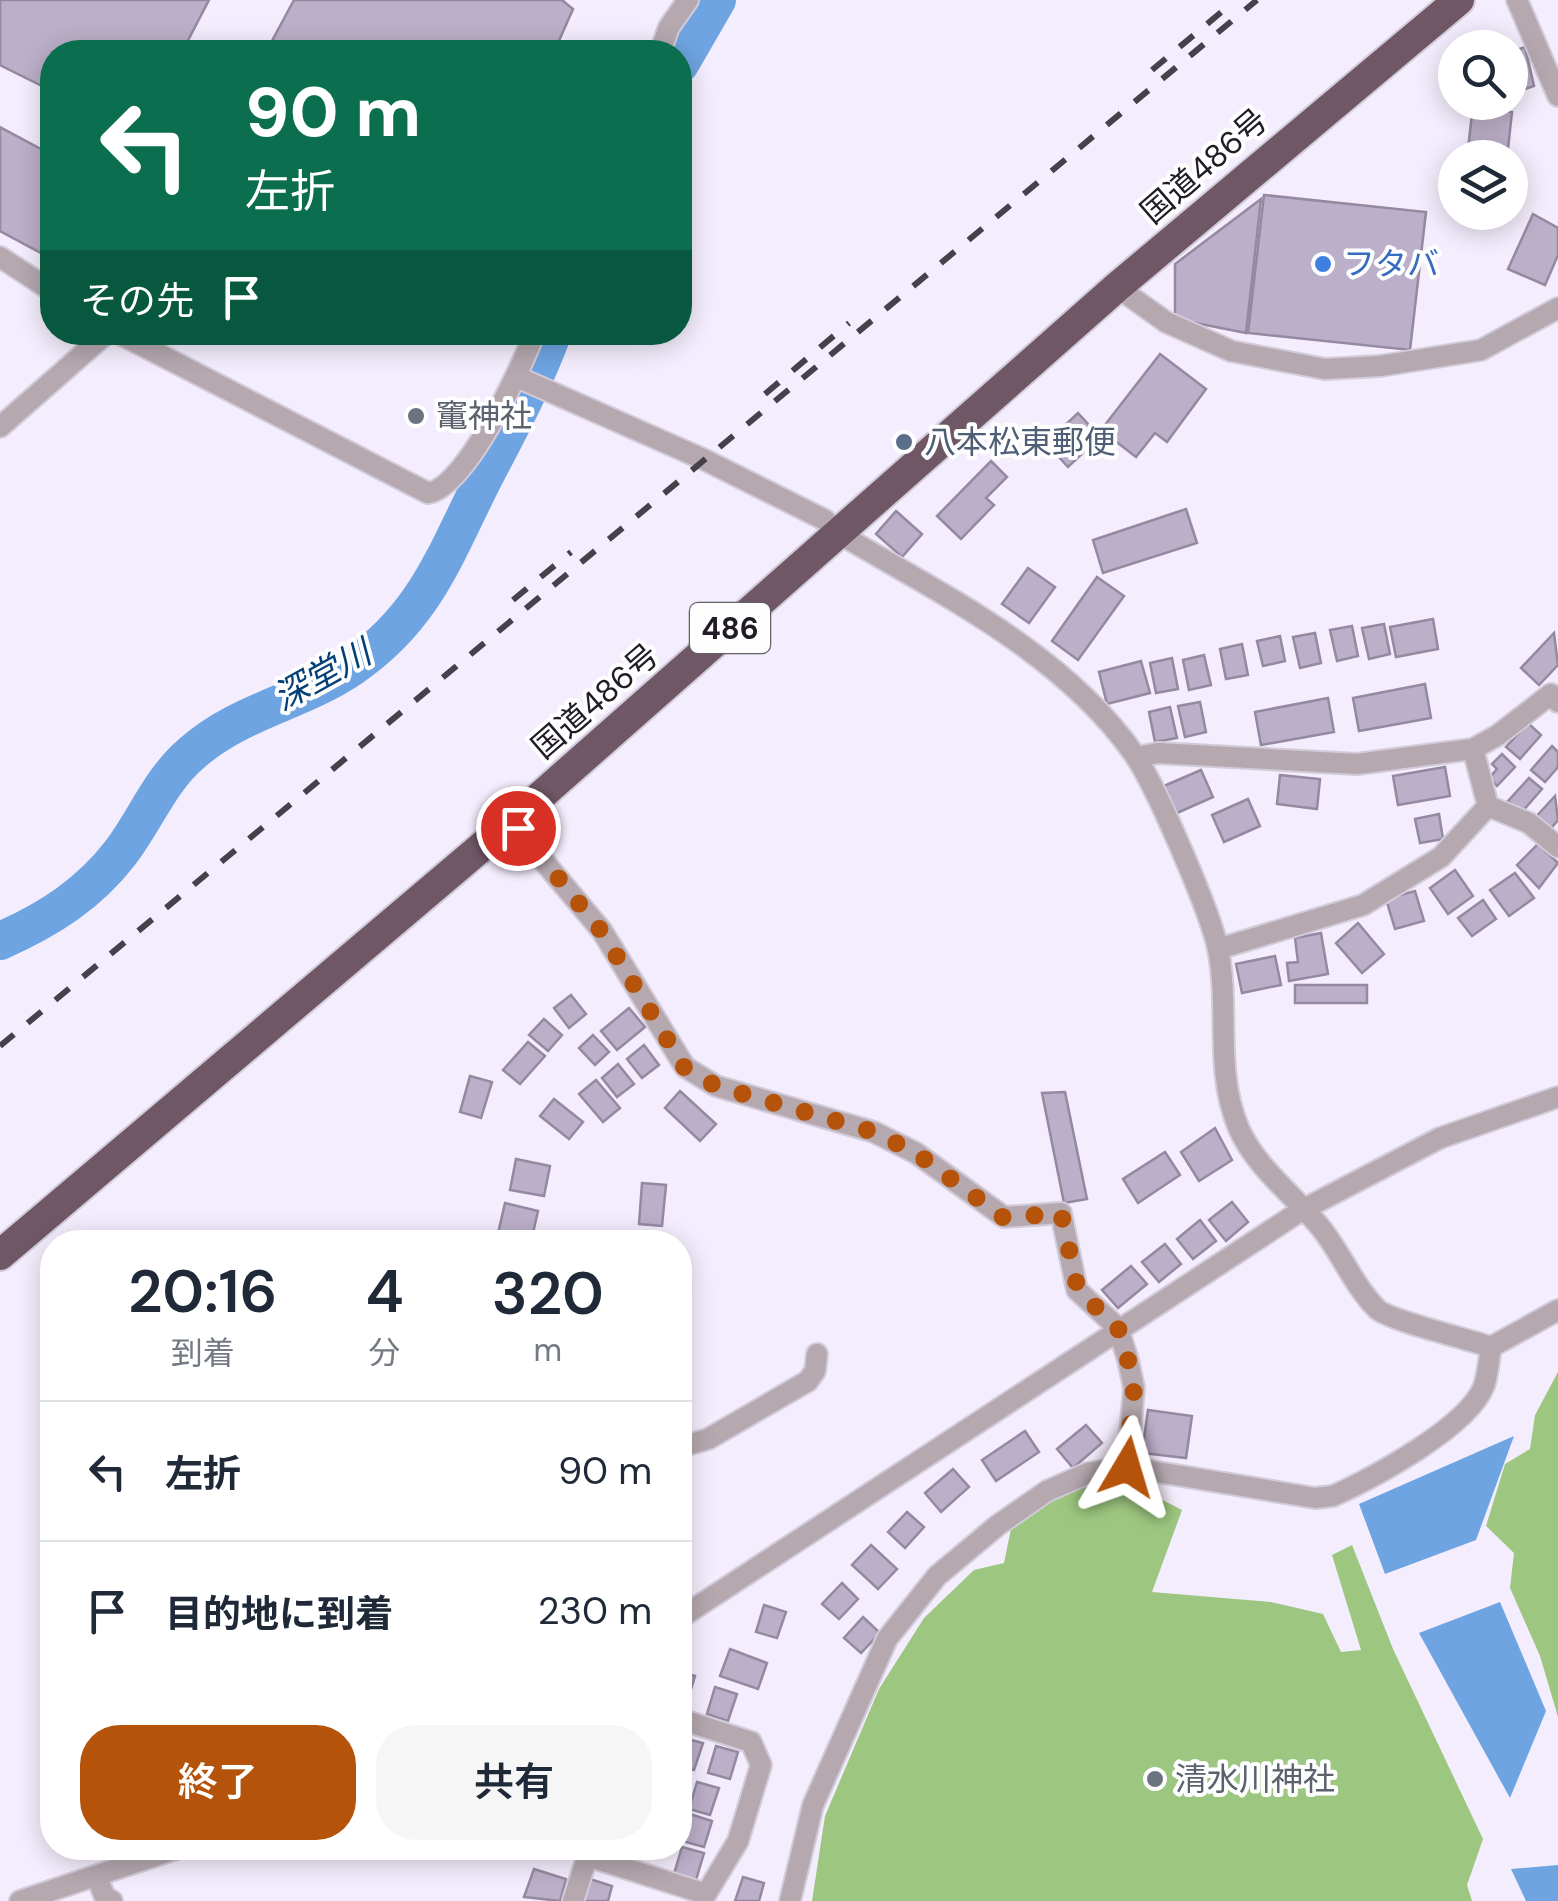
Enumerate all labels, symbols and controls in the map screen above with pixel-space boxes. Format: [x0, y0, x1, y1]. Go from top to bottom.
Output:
map controls [1438, 30, 1528, 230]
button: search [1438, 30, 1528, 120]
text: 90 m [245, 67, 421, 158]
icon: left [80, 80, 210, 210]
street label: 国道486号 [1132, 99, 1276, 233]
button: layers [1438, 140, 1528, 230]
text: 左折 [245, 162, 335, 221]
place label: フタバ [1343, 243, 1439, 285]
marker: フタバ [1312, 253, 1334, 275]
icon: arrive [214, 270, 269, 325]
text: その先 [80, 276, 194, 326]
place label: 竃神社 [436, 395, 532, 437]
marker: 竃神社 [405, 405, 427, 427]
place label: 八本松東郵便 [924, 421, 1116, 463]
marker: 八本松東郵便 [893, 431, 915, 453]
road number: 486 [690, 603, 770, 653]
water label: 深堂川 [265, 627, 383, 721]
street label: 国道486号 [523, 634, 667, 768]
pin [476, 786, 561, 871]
icon: arrive [491, 801, 546, 856]
text: 20:16 [128, 1252, 277, 1331]
text: 4 [365, 1252, 404, 1331]
text: 320 [492, 1254, 604, 1333]
text: m [534, 1329, 562, 1371]
text: 到着 [171, 1332, 235, 1374]
text: 分 [369, 1332, 401, 1374]
position arrow [1075, 1415, 1179, 1519]
icon: left [80, 1444, 135, 1499]
text: 90 m [558, 1446, 652, 1496]
text: 左折 [165, 1449, 241, 1499]
icon: arrive [80, 1584, 135, 1639]
text: 230 m [538, 1586, 652, 1636]
text: 目的地に到着 [165, 1589, 393, 1639]
button: 終了 [80, 1725, 356, 1840]
button: 共有 [376, 1725, 652, 1840]
place label: 清水川神社 [1175, 1758, 1335, 1800]
marker: 清水川神社 [1144, 1768, 1166, 1790]

